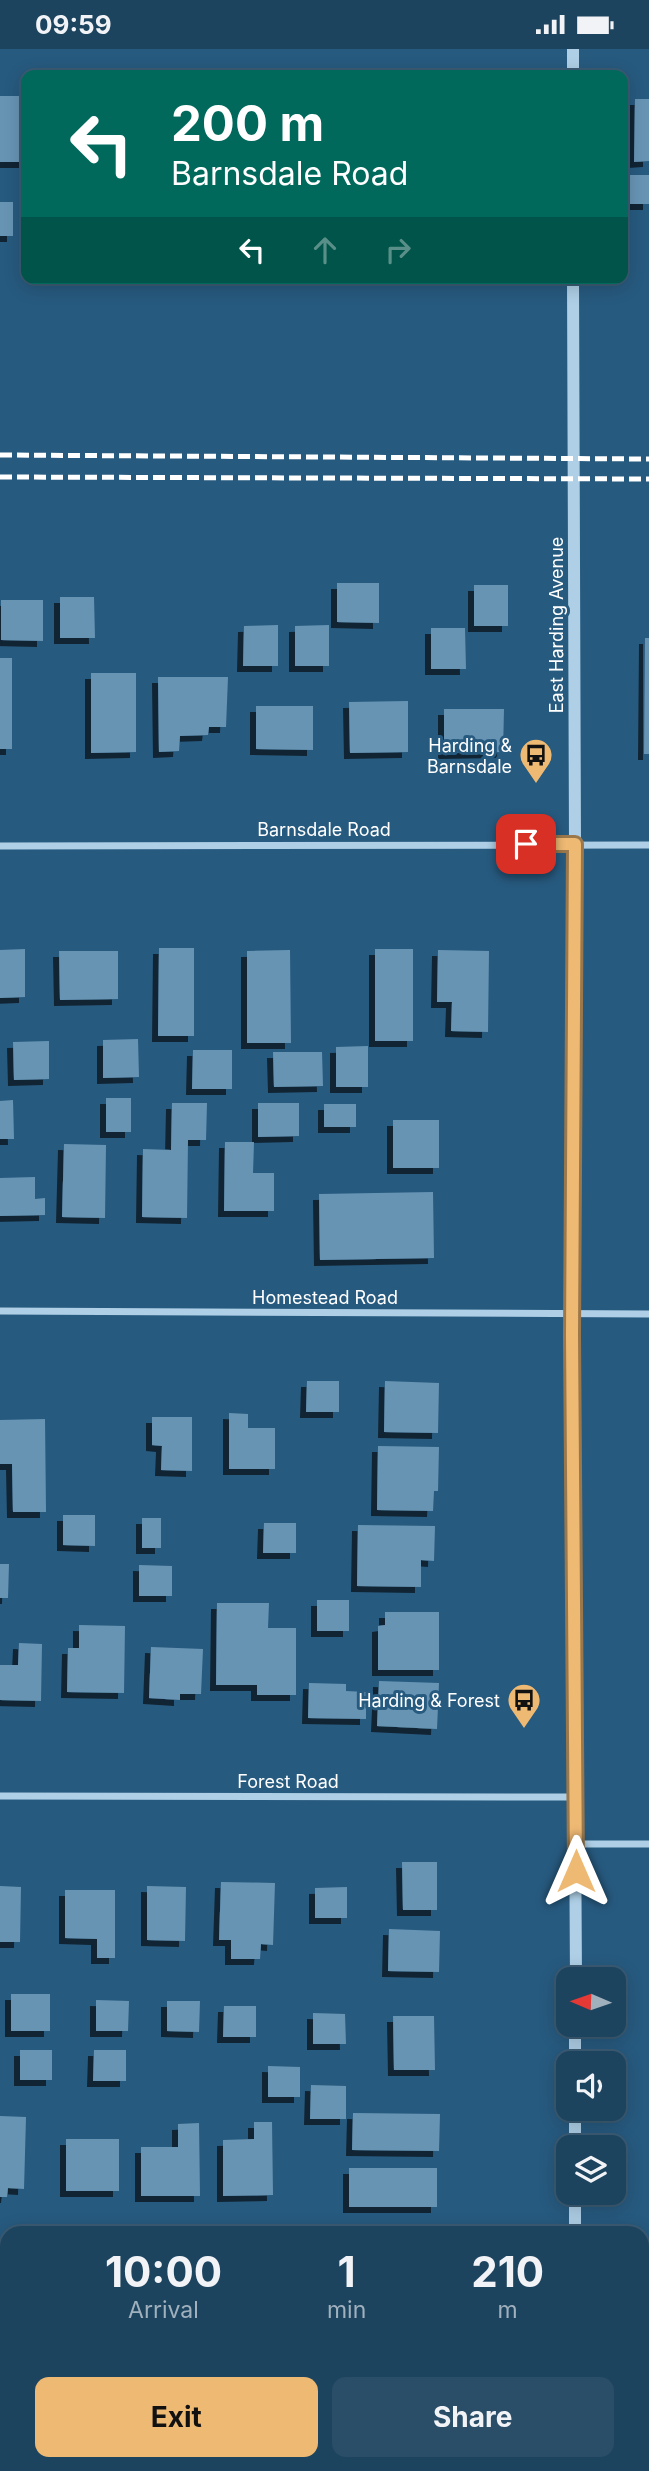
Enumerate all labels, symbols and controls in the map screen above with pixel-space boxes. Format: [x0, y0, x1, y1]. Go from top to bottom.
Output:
text: 09:59 [35, 9, 112, 40]
text: 200 m [171, 94, 324, 153]
icon: left [56, 98, 147, 189]
text: Barnsdale Road [171, 154, 408, 193]
icon: left [233, 231, 271, 269]
icon: ahead [306, 231, 344, 269]
icon: right [379, 231, 417, 269]
street label: East Harding Avenue [546, 537, 567, 713]
place label: Harding & Barnsdale [427, 735, 512, 777]
bus stop icon: Harding & Barnsdale [517, 736, 555, 785]
pin [496, 814, 556, 874]
street label: Barnsdale Road [257, 819, 391, 840]
icon: arrive [507, 825, 545, 863]
street label: Homestead Road [252, 1287, 398, 1308]
bus stop icon: Harding & Forest [505, 1681, 543, 1730]
place label: Harding & Forest [358, 1690, 500, 1711]
street label: Forest Road [237, 1771, 339, 1792]
position arrow [539, 1834, 613, 1908]
north arrow [556, 1967, 626, 2037]
map controls [556, 1967, 626, 2205]
button: sound [556, 2051, 626, 2121]
button: layers [556, 2135, 626, 2205]
text: 10:00 [105, 2246, 222, 2297]
text: 1 [338, 2246, 356, 2297]
text: 210 [471, 2246, 544, 2297]
text: Arrival [128, 2296, 199, 2324]
text: min [327, 2296, 366, 2324]
text: m [498, 2296, 518, 2324]
button: Exit [35, 2377, 318, 2457]
button: Share [332, 2377, 614, 2457]

